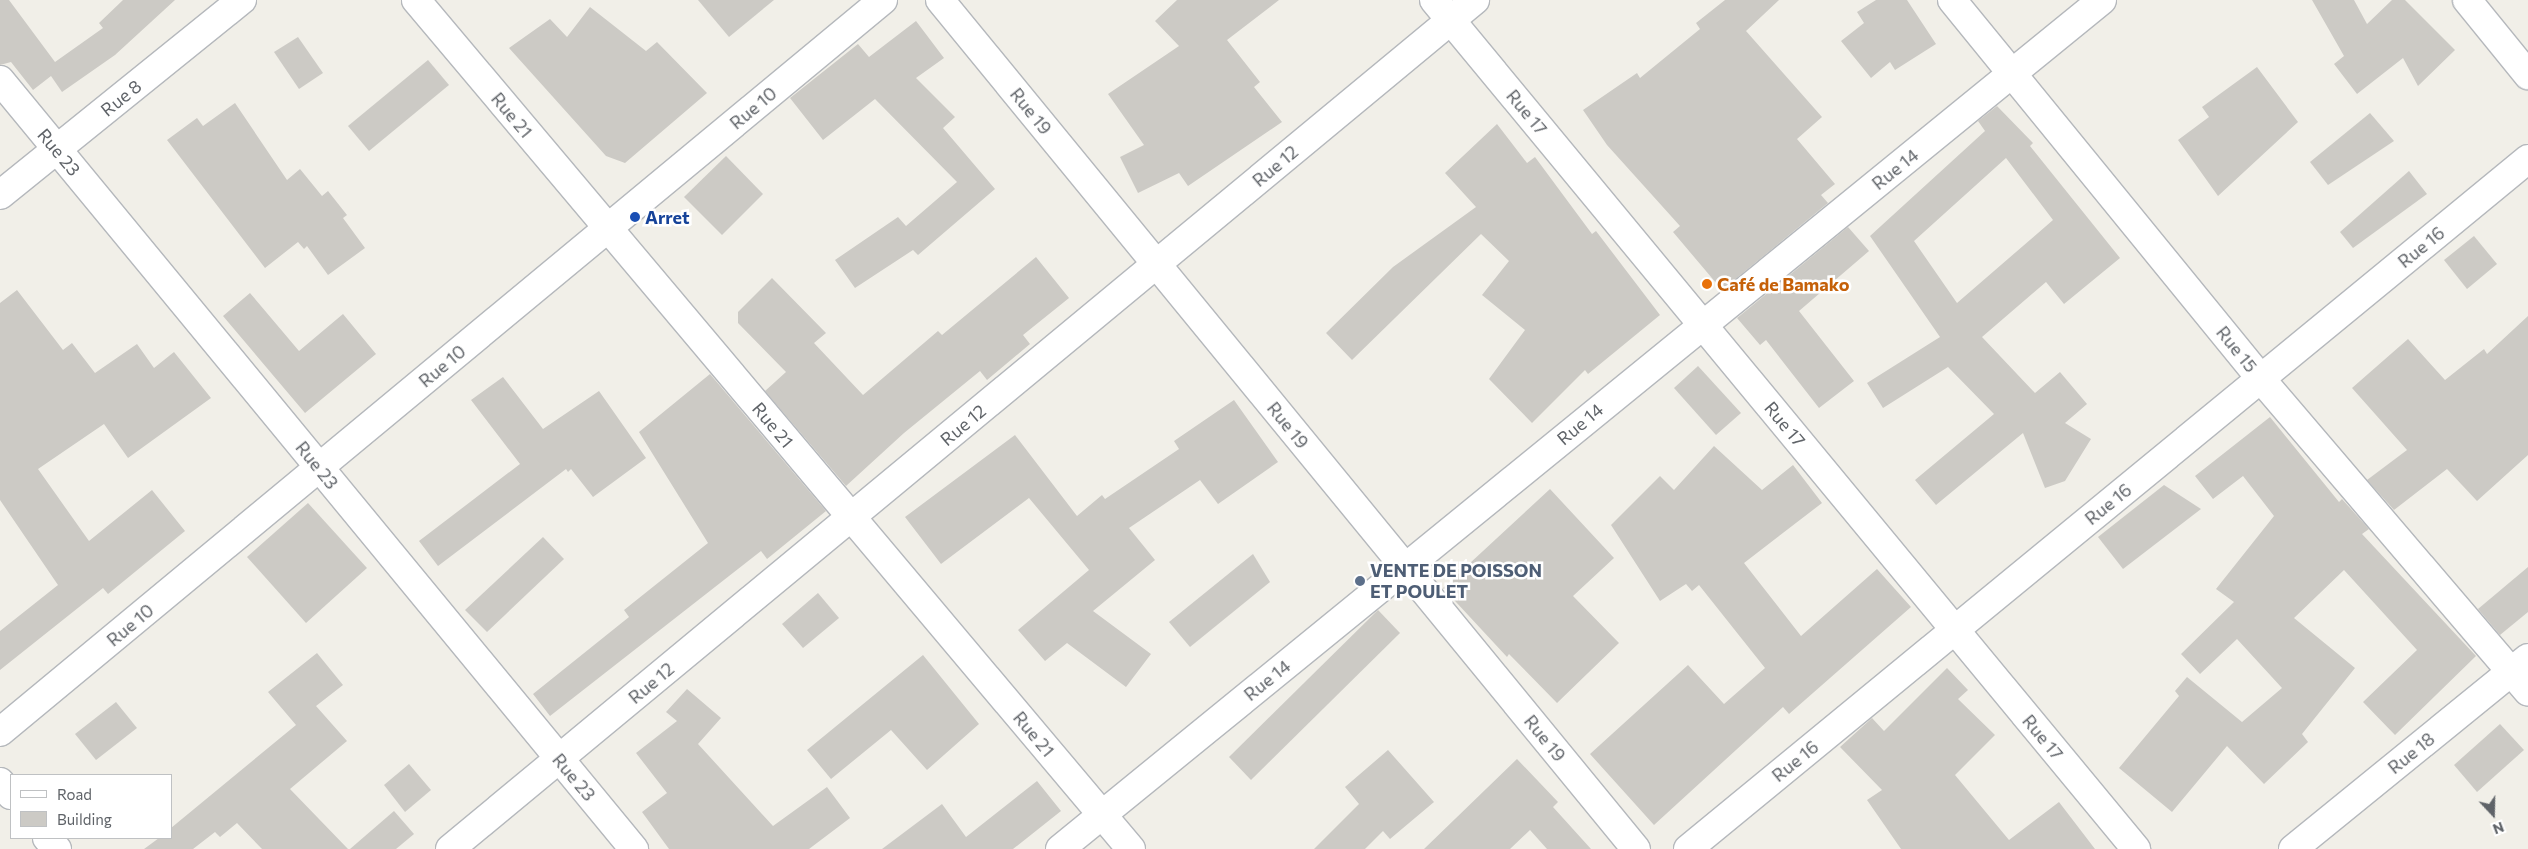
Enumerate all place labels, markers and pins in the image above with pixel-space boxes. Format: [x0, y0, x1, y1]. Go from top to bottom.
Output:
place label: Arret [645, 206, 690, 228]
marker: Arret [629, 211, 641, 223]
place label: Café de Bamako [1717, 273, 1849, 295]
marker: Café de Bamako [1701, 278, 1713, 290]
place label: VENTE DE POISSON ET POULET [1370, 560, 1542, 602]
marker: VENTE DE POISSON ET POULET [1354, 575, 1366, 587]

